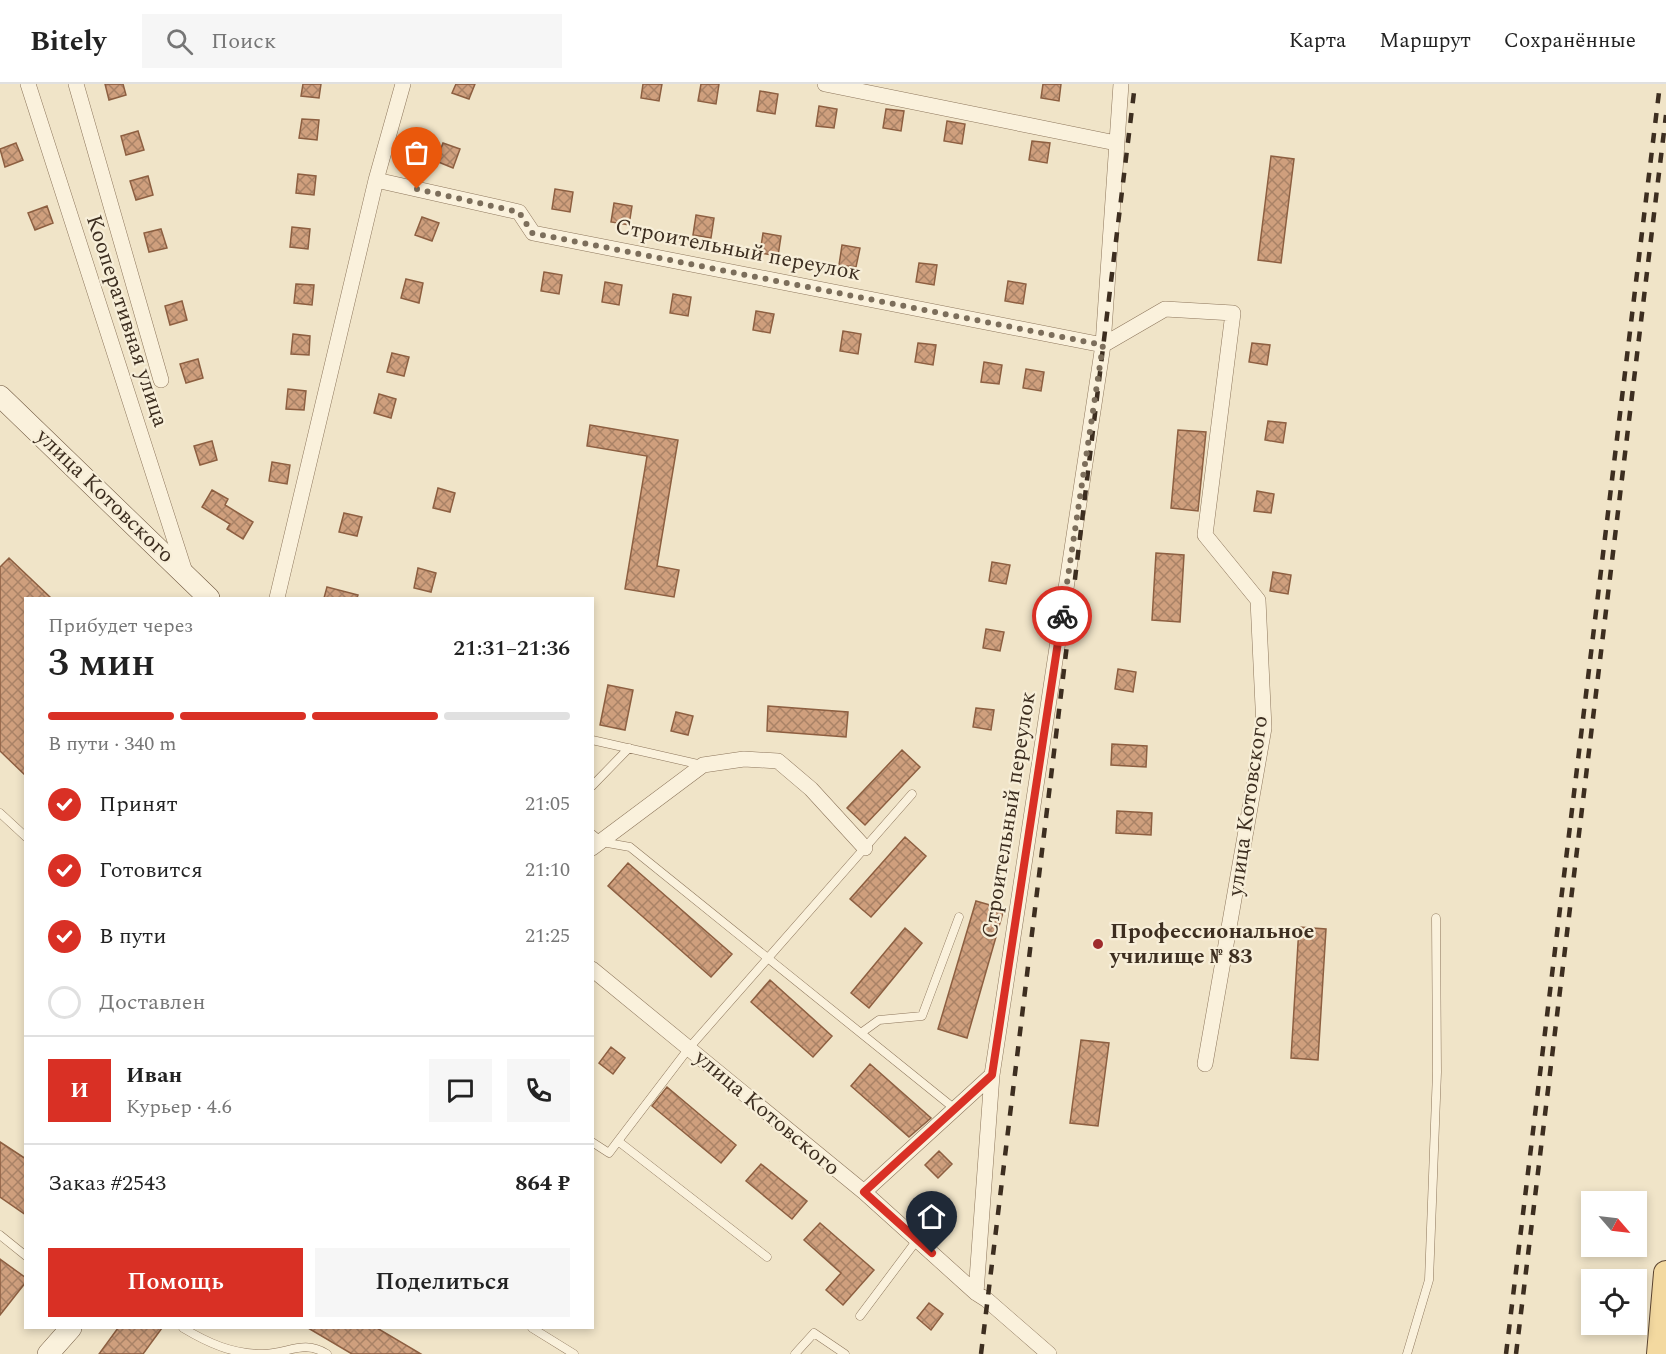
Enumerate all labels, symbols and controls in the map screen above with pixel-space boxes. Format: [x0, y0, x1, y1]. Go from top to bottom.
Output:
search box [142, 14, 562, 68]
text: Bitely [30, 20, 106, 63]
icon: search [163, 25, 196, 58]
text: Поиск [211, 25, 276, 58]
text: Карта [1289, 25, 1346, 57]
text: Маршрут [1379, 25, 1471, 57]
text: Сохранённые [1504, 25, 1636, 57]
pin [391, 127, 442, 189]
icon: bag [400, 136, 433, 169]
street label: Строительный переулок [612, 210, 864, 290]
street label: Кооперативная улица [77, 211, 177, 432]
street label: улица Котовского [27, 420, 182, 571]
courier [1032, 586, 1092, 646]
icon: bike [1046, 600, 1079, 633]
text: Прибудет через [48, 611, 193, 641]
text: 21:31–21:36 [453, 632, 570, 665]
text: 3 мин [48, 634, 155, 693]
street label: Строительный переулок [973, 689, 1045, 941]
street label: улица Котовского [1219, 714, 1277, 899]
text: В пути · 340 m [48, 729, 176, 759]
icon: check [48, 788, 81, 821]
text: Принят [99, 788, 178, 821]
text: 21:05 [525, 789, 570, 819]
icon: check [48, 854, 81, 887]
text: Готовится [99, 854, 203, 887]
text: 21:10 [525, 855, 570, 885]
place label: Профессиональное училище № 83 [1109, 915, 1315, 973]
icon: check [48, 920, 81, 953]
text: В пути [99, 920, 166, 953]
text: 21:25 [525, 921, 570, 951]
marker: Профессиональное училище № 83 [1091, 937, 1105, 951]
text: Доставлен [99, 986, 206, 1019]
street label: улица Котовского [686, 1041, 847, 1184]
text: Иван [126, 1059, 182, 1092]
button: chat [429, 1059, 492, 1122]
button: phone [507, 1059, 570, 1122]
text: И [70, 1074, 89, 1107]
text: Курьер · 4.6 [126, 1092, 232, 1122]
text: Заказ #2543 [48, 1167, 166, 1200]
text: 864 ₽ [515, 1167, 570, 1200]
pin [906, 1191, 957, 1253]
north arrow [1581, 1191, 1647, 1257]
map controls [1581, 1191, 1647, 1335]
icon: home [915, 1200, 948, 1233]
button: Помощь [48, 1248, 303, 1317]
button: Поделиться [315, 1248, 570, 1317]
button: locate [1581, 1269, 1647, 1335]

